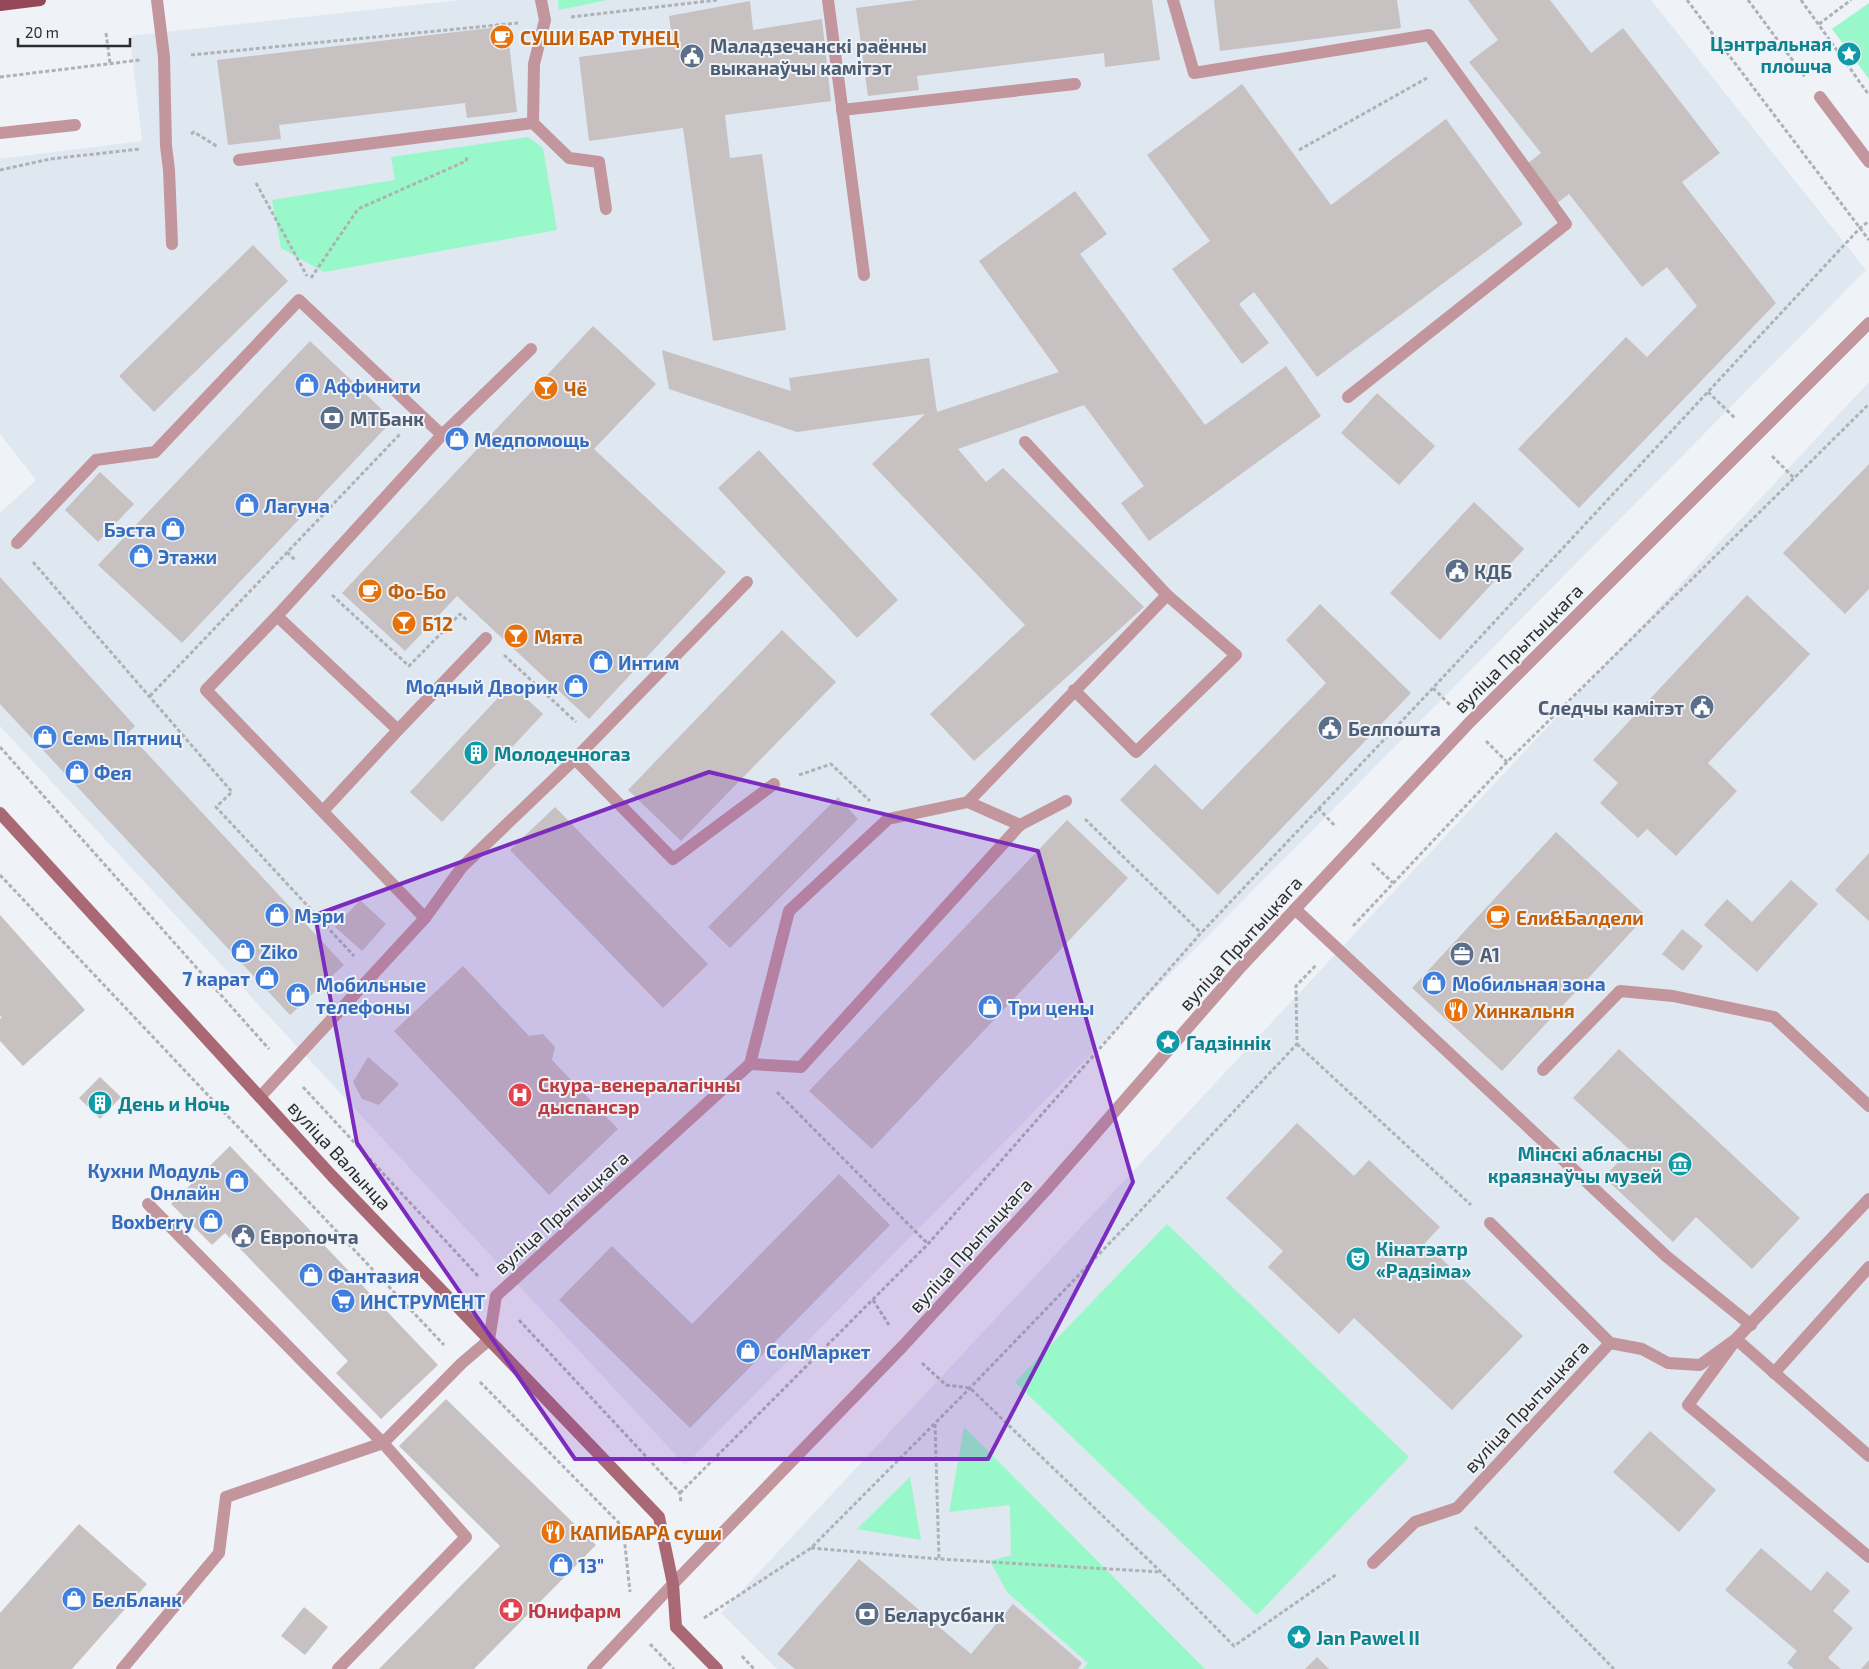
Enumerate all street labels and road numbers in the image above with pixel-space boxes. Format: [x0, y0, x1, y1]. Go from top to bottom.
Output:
street label: вуліца Прытыцкага [1449, 579, 1588, 718]
street label: вуліца Прытыцкага [1174, 871, 1307, 1016]
street label: вуліца Валынца [283, 1096, 396, 1215]
street label: вуліца Прытыцкага [489, 1146, 634, 1279]
street label: вуліца Прытыцкага [904, 1173, 1037, 1318]
street label: вуліца Прытыцкага [1459, 1335, 1594, 1478]

